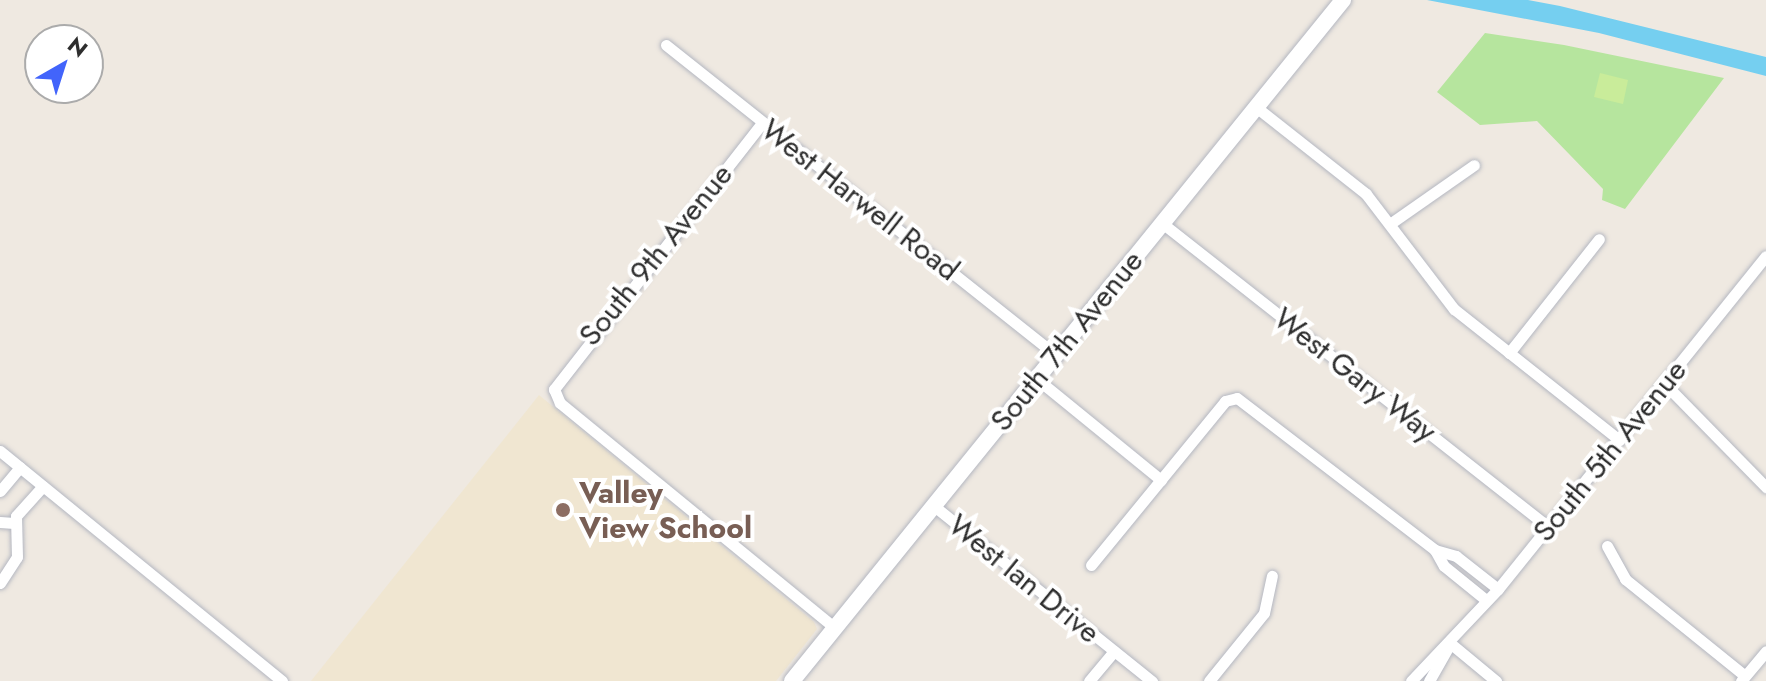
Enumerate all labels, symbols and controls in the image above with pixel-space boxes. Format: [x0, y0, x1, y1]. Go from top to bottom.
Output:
north arrow [24, 24, 104, 104]
text: N [61, 29, 95, 65]
street label: West Harwell Road [754, 112, 966, 288]
street label: South 9th Avenue [572, 157, 740, 353]
street label: South 7th Avenue [983, 244, 1151, 438]
street label: West Gary Way [1267, 300, 1443, 450]
street label: South 5th Avenue [1526, 353, 1694, 549]
place label: Valley View School [579, 475, 752, 546]
marker: Valley View School [554, 501, 572, 519]
street label: West Ian Drive [941, 507, 1107, 651]

